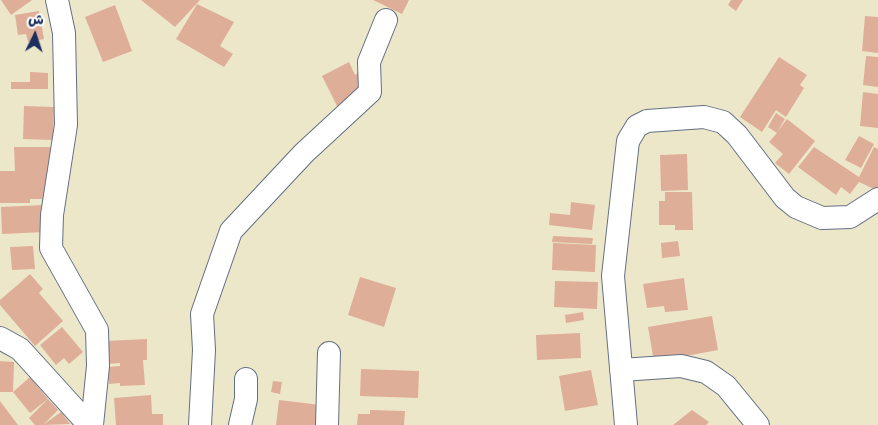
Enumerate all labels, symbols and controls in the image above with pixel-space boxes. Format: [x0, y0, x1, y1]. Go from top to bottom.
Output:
north arrow [10, 10, 60, 60]
text: ش [28, 11, 44, 29]

